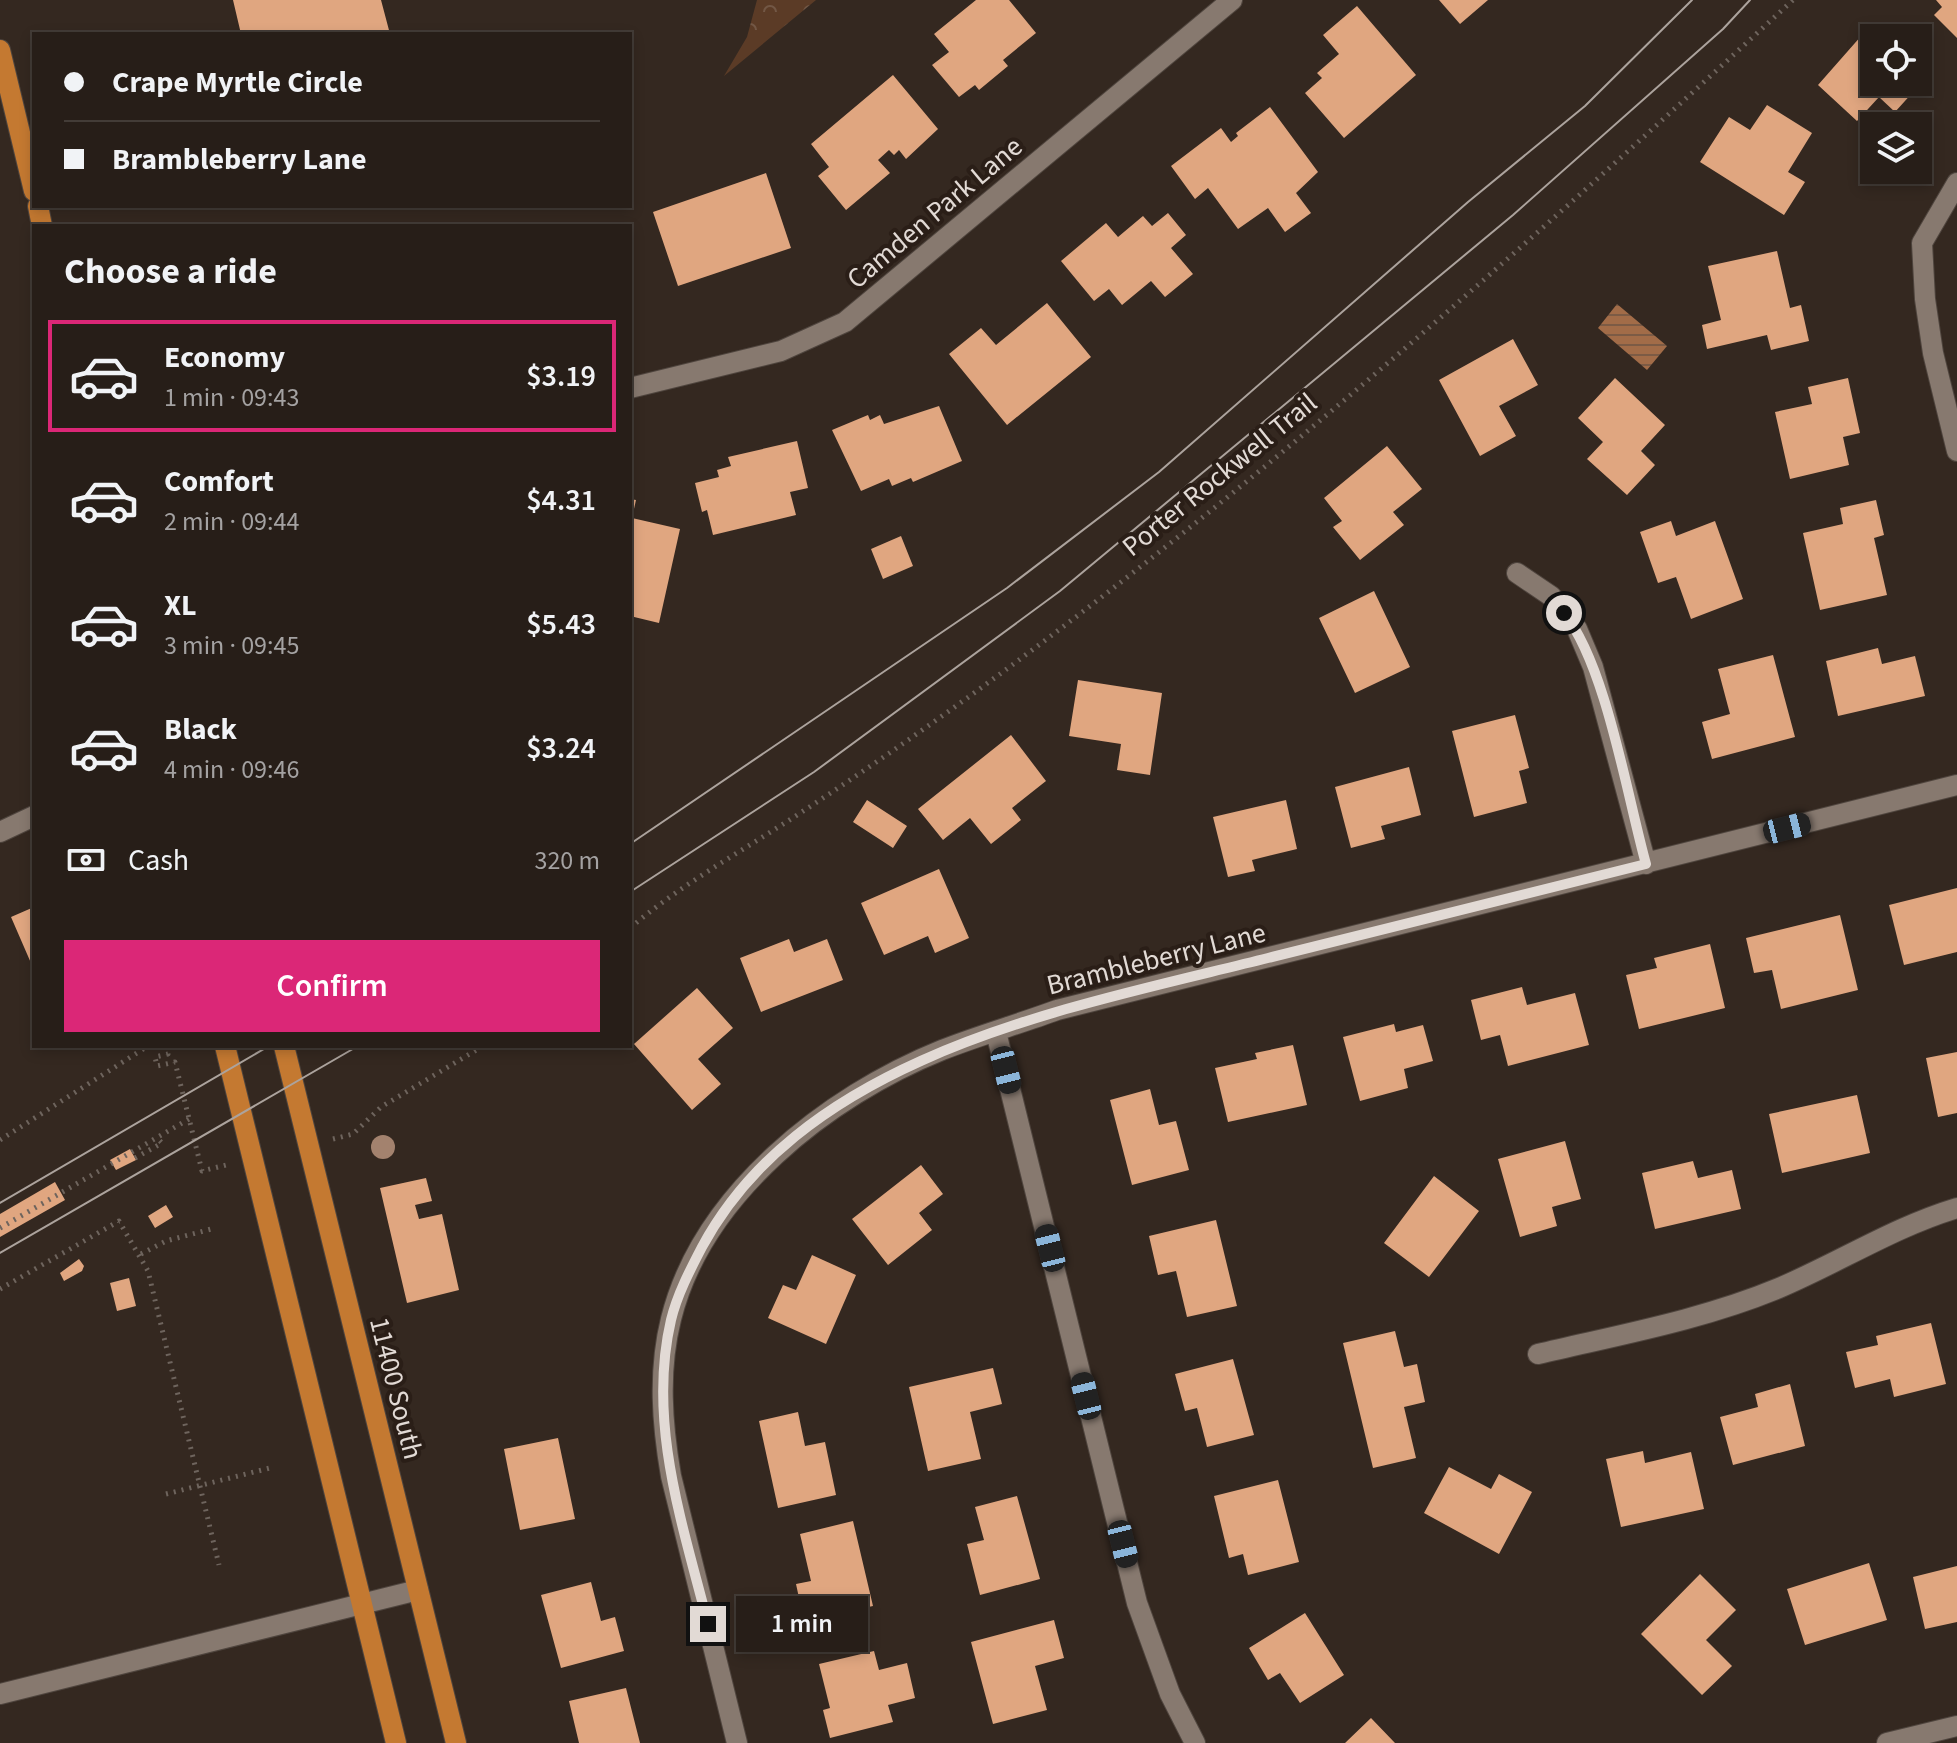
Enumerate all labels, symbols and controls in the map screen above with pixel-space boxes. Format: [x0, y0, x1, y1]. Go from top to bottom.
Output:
map controls [1860, 24, 1932, 184]
button: locate [1860, 24, 1932, 96]
text: Crape Myrtle Circle [112, 61, 363, 104]
button: layers [1860, 112, 1932, 184]
street label: Camden Park Lane [838, 127, 1031, 298]
text: Brambleberry Lane [112, 138, 367, 181]
text: Choose a ride [64, 246, 277, 297]
text: Economy [164, 336, 285, 379]
icon: car [68, 340, 140, 412]
text: $3.19 [526, 355, 596, 398]
text: 1 min · 09:43 [164, 379, 299, 416]
street label: Porter Rockwell Trail [1114, 384, 1326, 566]
text: Comfort [164, 460, 274, 503]
icon: car [68, 464, 140, 536]
text: $4.31 [526, 479, 596, 522]
text: 2 min · 09:44 [164, 503, 299, 540]
text: XL [164, 584, 197, 627]
icon: car [68, 588, 140, 660]
route start [1546, 595, 1582, 631]
text: $5.43 [526, 603, 596, 646]
text: 3 min · 09:45 [164, 627, 299, 664]
text: Black [164, 708, 237, 751]
icon: car [68, 712, 140, 784]
text: $3.24 [526, 727, 596, 770]
text: 4 min · 09:46 [164, 751, 299, 788]
car [1761, 811, 1813, 845]
icon: cash [64, 838, 108, 882]
text: Cash [128, 839, 189, 882]
text: 320 m [534, 842, 600, 879]
street label: Brambleberry Lane [1043, 912, 1270, 1006]
button: Confirm [64, 940, 600, 1032]
car [989, 1044, 1023, 1096]
car [1033, 1222, 1067, 1274]
street label: 11400 South [359, 1313, 433, 1464]
car [1069, 1370, 1103, 1422]
car [1106, 1518, 1140, 1570]
callout: 1 min [736, 1596, 868, 1652]
text: 1 min [771, 1605, 833, 1642]
route end [690, 1606, 726, 1642]

